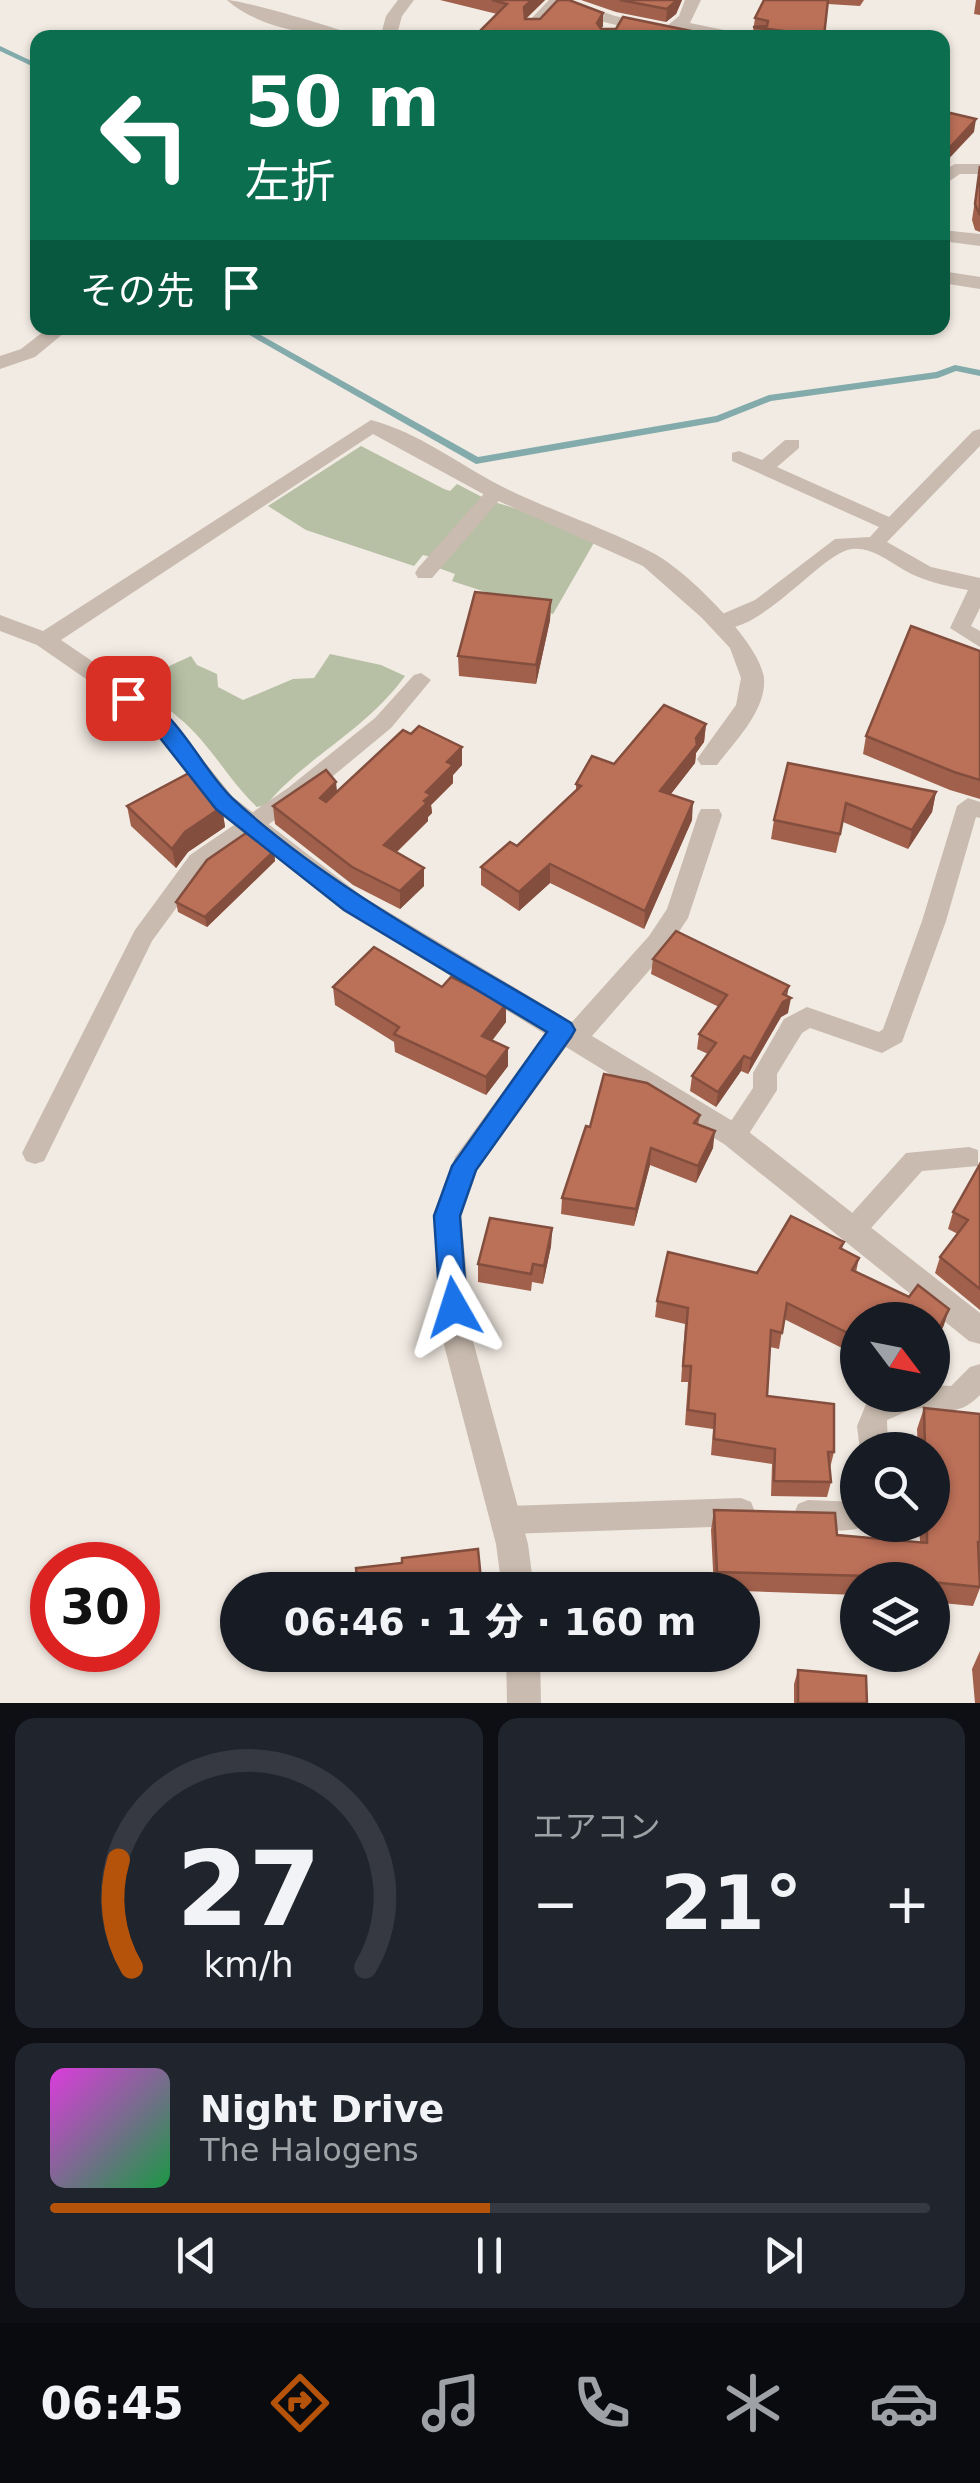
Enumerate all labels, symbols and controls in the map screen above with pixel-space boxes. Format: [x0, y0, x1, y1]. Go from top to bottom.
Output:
text: 50 m [245, 61, 440, 143]
icon: left [80, 70, 210, 200]
text: 左折 [245, 155, 335, 208]
icon: arrive [214, 260, 269, 315]
text: その先 [80, 269, 194, 313]
pin [86, 656, 171, 741]
icon: arrive [101, 671, 156, 726]
position arrow [402, 1255, 506, 1359]
north arrow [840, 1302, 950, 1412]
map controls [840, 1302, 950, 1672]
button: search [840, 1432, 950, 1542]
speed limit sign: 30 [30, 1542, 160, 1672]
button: layers [840, 1562, 950, 1672]
text: 06:46 · 1 分 · 160 m [284, 1600, 696, 1644]
text: エアコン [533, 1808, 661, 1846]
text: 27 [176, 1828, 321, 1950]
text: 21° [660, 1859, 802, 1947]
text: − [533, 1872, 579, 1936]
text: + [884, 1872, 930, 1936]
text: km/h [204, 1944, 294, 1985]
text: Night Drive [200, 2087, 444, 2131]
text: The Halogens [200, 2131, 419, 2169]
icon: previous [169, 2228, 224, 2283]
icon: pause [462, 2228, 517, 2283]
icon: next [756, 2228, 811, 2283]
icon: directions [265, 2368, 335, 2438]
icon: music [416, 2368, 486, 2438]
icon: phone [567, 2368, 637, 2438]
icon: climate [718, 2368, 788, 2438]
icon: car [869, 2368, 939, 2438]
text: 06:45 [41, 2377, 184, 2430]

